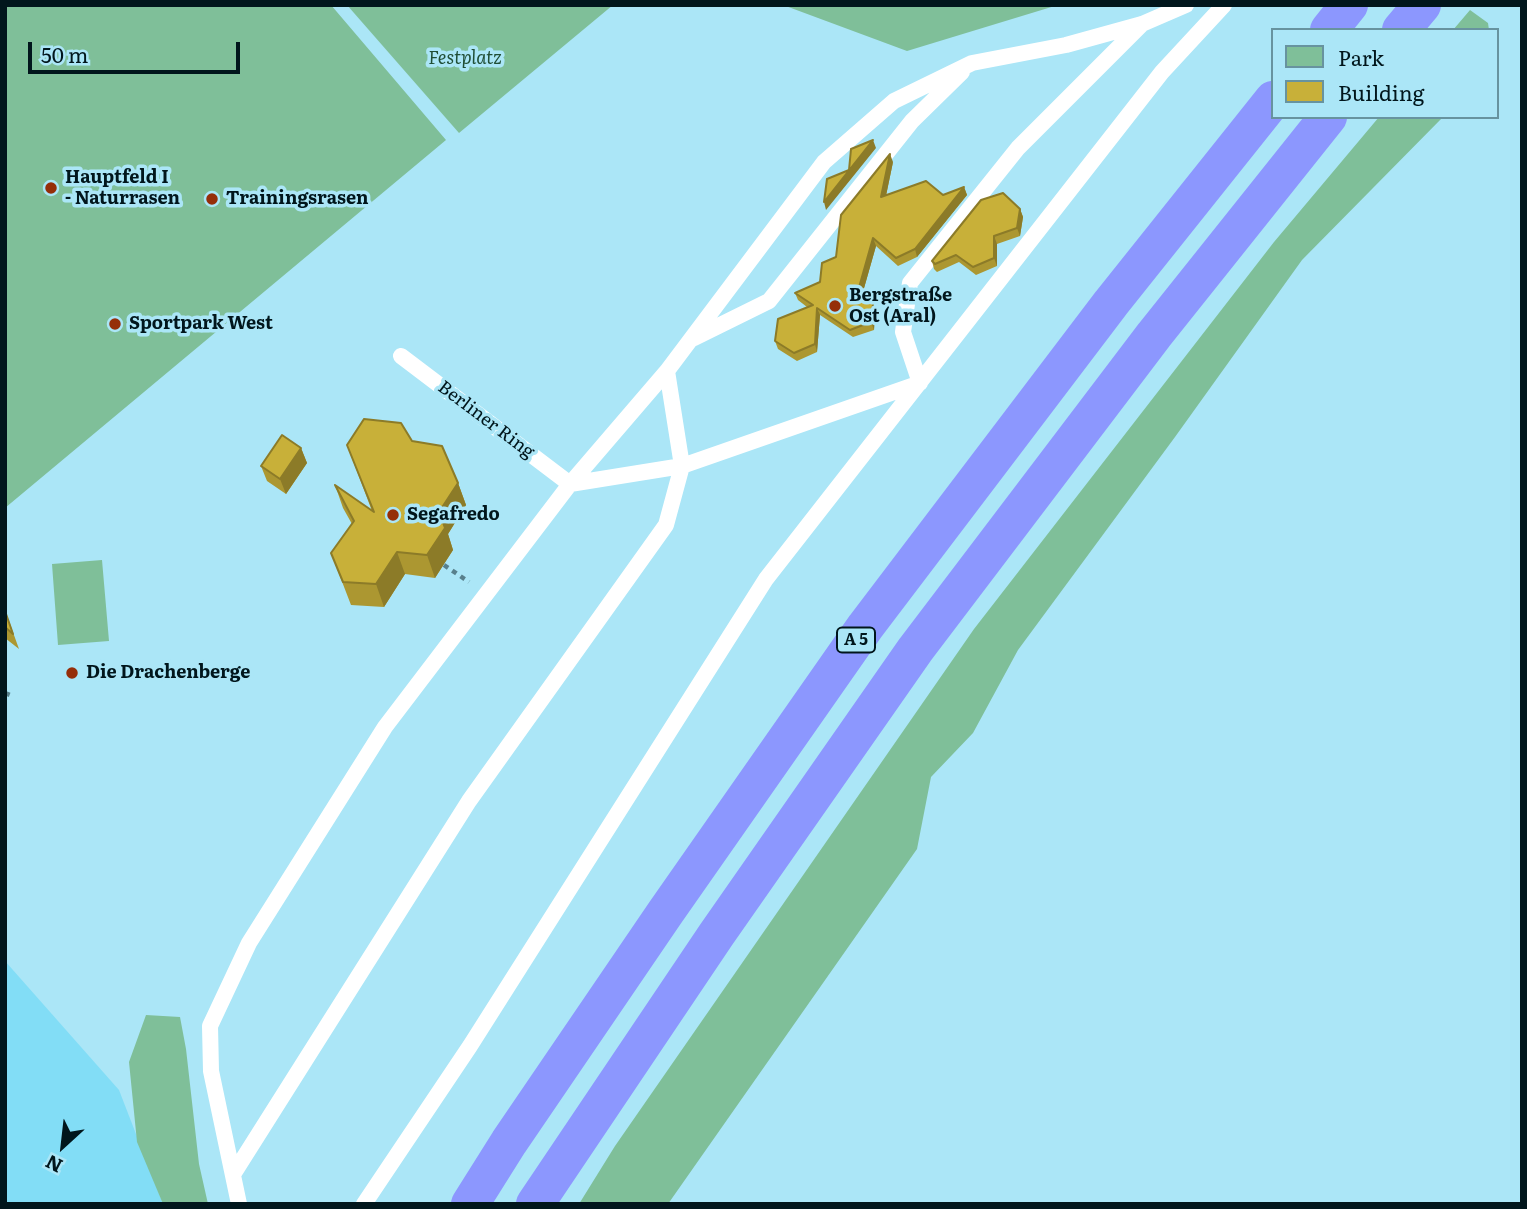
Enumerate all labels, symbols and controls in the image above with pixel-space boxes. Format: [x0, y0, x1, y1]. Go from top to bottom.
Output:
scale bar [32, 28, 243, 72]
legend [1272, 28, 1499, 119]
text: 50 m [41, 38, 88, 69]
text: Park [1338, 41, 1384, 72]
park label: Festplatz [428, 48, 502, 70]
text: Building [1338, 76, 1424, 107]
place label: Hauptfeld I - Naturrasen [65, 167, 180, 210]
marker: Hauptfeld I - Naturrasen [43, 180, 59, 196]
place label: Trainingsrasen [226, 188, 369, 210]
marker: Trainingsrasen [204, 191, 220, 207]
place label: Bergstraße Ost (Aral) [849, 285, 952, 328]
marker: Bergstraße Ost (Aral) [827, 298, 843, 314]
place label: Sportpark West [129, 313, 273, 335]
marker: Sportpark West [107, 316, 123, 332]
street label: Berliner Ring [433, 377, 539, 463]
place label: Segafredo [407, 504, 500, 526]
marker: Segafredo [385, 507, 401, 523]
road number: A 5 [837, 628, 875, 652]
place label: Die Drachenberge [86, 662, 250, 684]
marker: Die Drachenberge [64, 665, 80, 681]
north arrow [28, 1111, 98, 1181]
text: N [40, 1149, 67, 1181]

